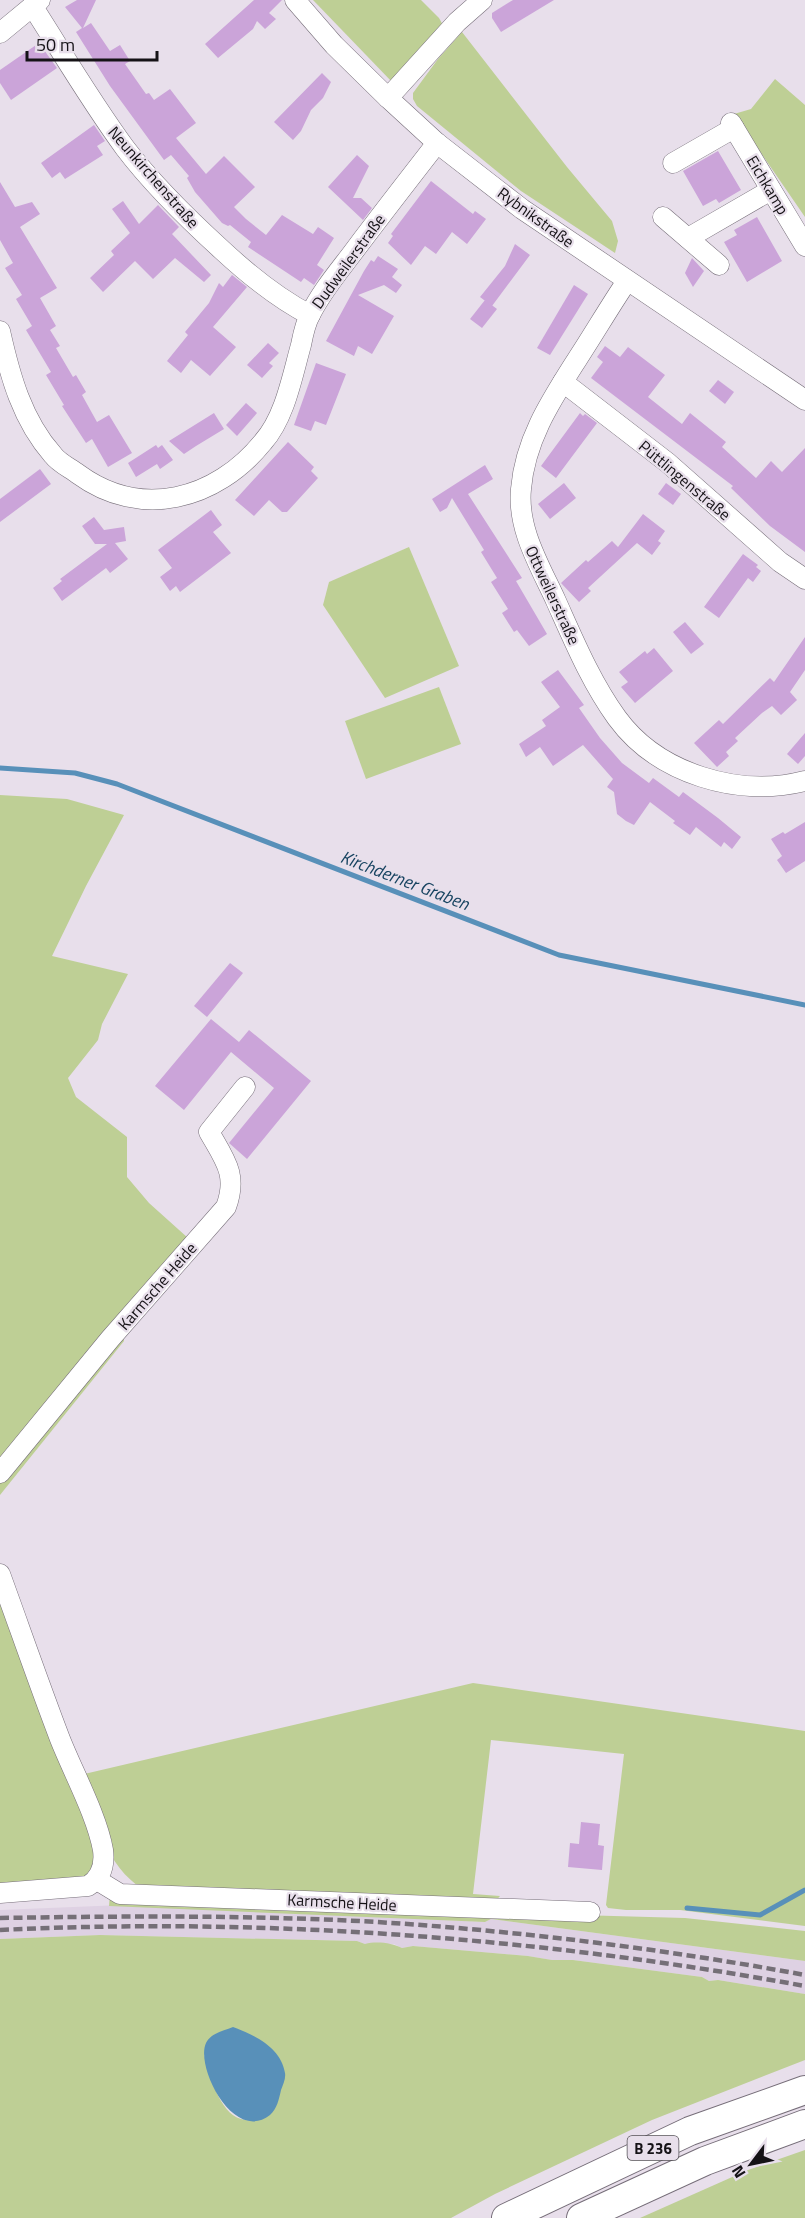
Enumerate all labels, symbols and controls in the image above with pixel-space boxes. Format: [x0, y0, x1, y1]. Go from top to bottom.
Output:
scale bar [27, 24, 158, 62]
text: 50 m [36, 31, 75, 58]
street label: Neunkirchenstraße [103, 121, 205, 233]
street label: Eichkamp [741, 151, 795, 219]
street label: Rybnikstraße [493, 181, 579, 253]
street label: Dudweilerstraße [305, 209, 391, 313]
street label: Püttlingenstraße [634, 434, 736, 526]
street label: Ottweilerstraße [520, 542, 586, 648]
water label: Kirchderner Graben [337, 843, 474, 917]
street label: Karmsche Heide [112, 1237, 202, 1335]
street label: Karmsche Heide [287, 1887, 397, 1917]
north arrow [721, 2134, 781, 2194]
road number: B 236 [628, 2136, 678, 2160]
text: N [725, 2161, 751, 2183]

